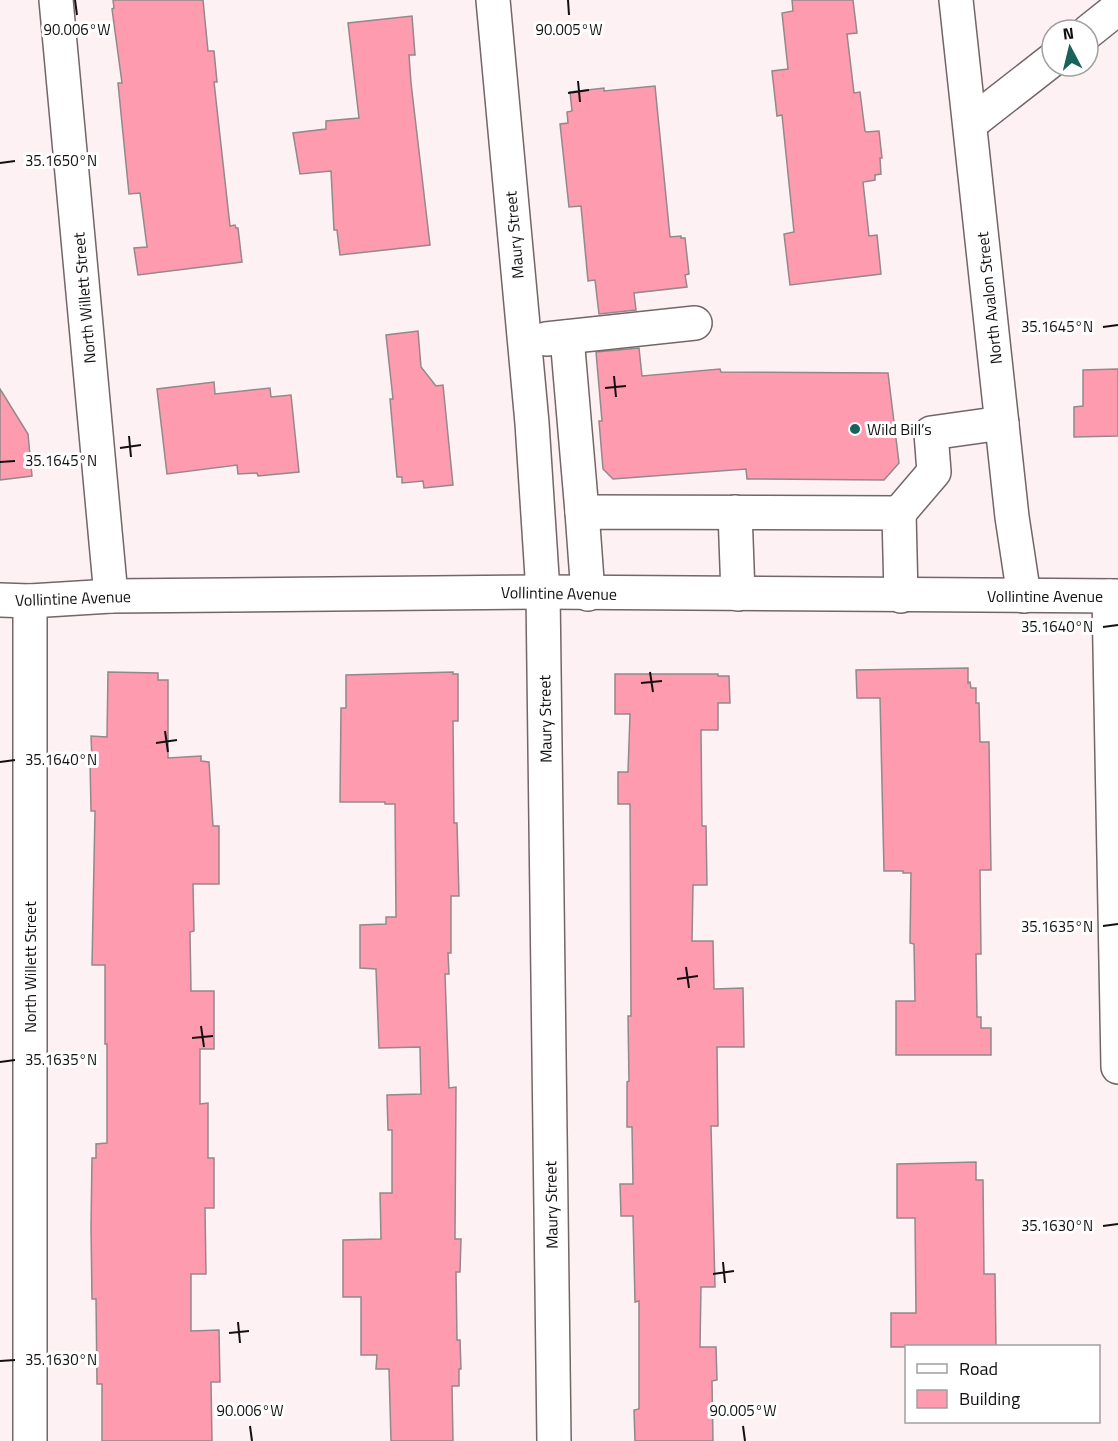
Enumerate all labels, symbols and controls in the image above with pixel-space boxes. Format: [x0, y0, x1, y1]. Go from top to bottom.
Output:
text: 90.006°W [44, 18, 110, 41]
text: 90.005°W [536, 18, 602, 41]
north arrow [1040, 18, 1100, 78]
text: N [1061, 21, 1075, 46]
text: 35.1650°N [25, 149, 97, 172]
street label: Maury Street [498, 190, 530, 280]
street label: North Avalon Street [970, 230, 1008, 365]
street label: North Willett Street [66, 231, 102, 365]
text: 35.1645°N [1021, 315, 1093, 338]
place label: Wild Bill’s [867, 417, 932, 441]
marker: Wild Bill’s [848, 422, 862, 436]
text: 35.1645°N [25, 449, 97, 472]
street label: Vollintine Avenue [501, 580, 617, 606]
street label: Vollintine Avenue [15, 584, 131, 612]
street label: Vollintine Avenue [987, 584, 1103, 608]
text: 35.1640°N [1021, 615, 1093, 638]
street label: Maury Street [532, 674, 558, 763]
text: 35.1640°N [25, 748, 97, 771]
street label: North Willett Street [18, 901, 42, 1033]
text: 35.1635°N [1021, 915, 1093, 938]
text: 35.1635°N [25, 1048, 97, 1071]
street label: Maury Street [538, 1160, 564, 1249]
text: 35.1630°N [1021, 1214, 1093, 1237]
legend [905, 1345, 1100, 1423]
text: 35.1630°N [25, 1348, 97, 1371]
text: Road [959, 1355, 998, 1382]
text: Building [959, 1385, 1020, 1412]
text: 90.006°W [217, 1399, 283, 1422]
text: 90.005°W [710, 1399, 776, 1422]

